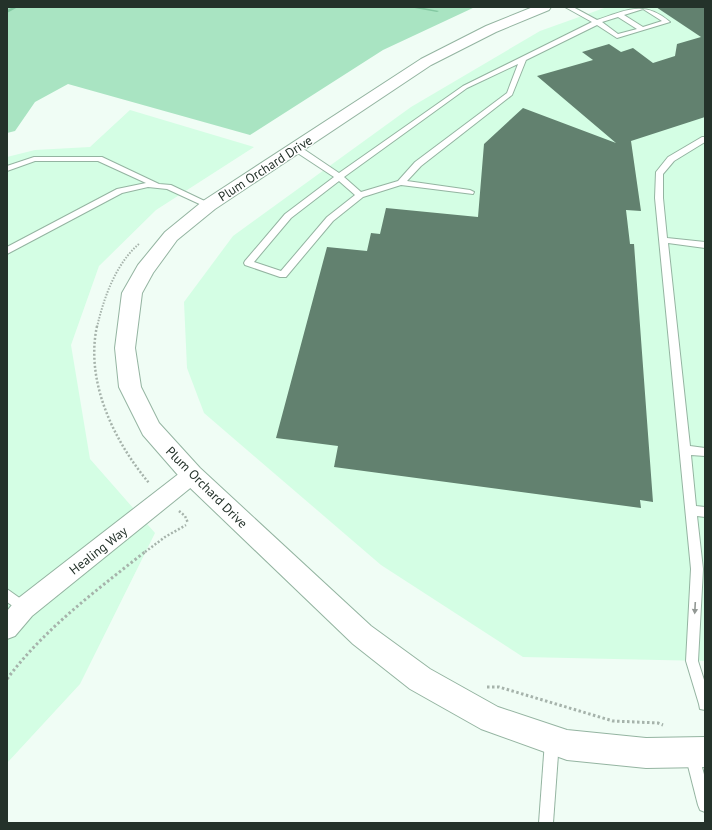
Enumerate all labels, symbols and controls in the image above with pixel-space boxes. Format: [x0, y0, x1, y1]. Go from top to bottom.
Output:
street label: Plum Orchard Drive [215, 132, 316, 205]
street label: Plum Orchard Drive [162, 443, 251, 532]
street label: Healing Way [66, 522, 131, 578]
one-way arrow [692, 602, 699, 614]

